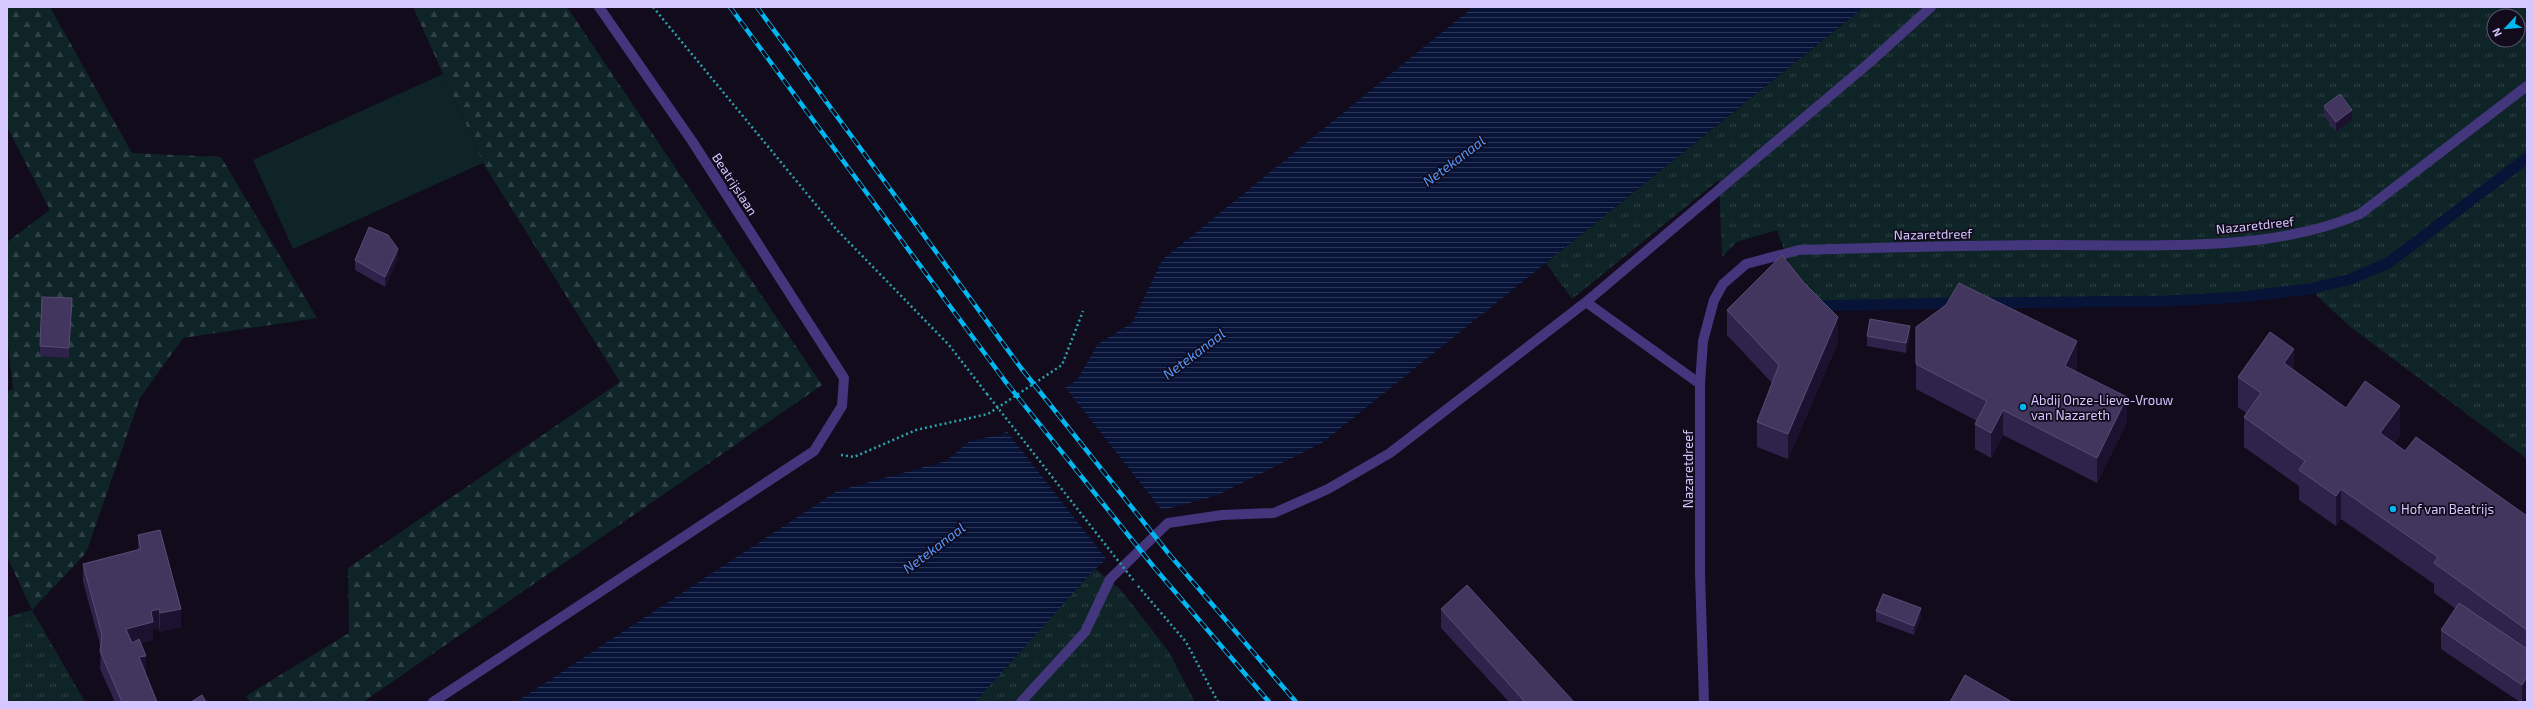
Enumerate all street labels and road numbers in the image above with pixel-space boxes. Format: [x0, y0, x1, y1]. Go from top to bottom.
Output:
street label: Beatrijslaan [709, 150, 761, 218]
street label: Nazaretdreef [2215, 213, 2296, 237]
street label: Nazaretdreef [1894, 225, 1973, 243]
street label: Nazaretdreef [1680, 429, 1696, 508]

